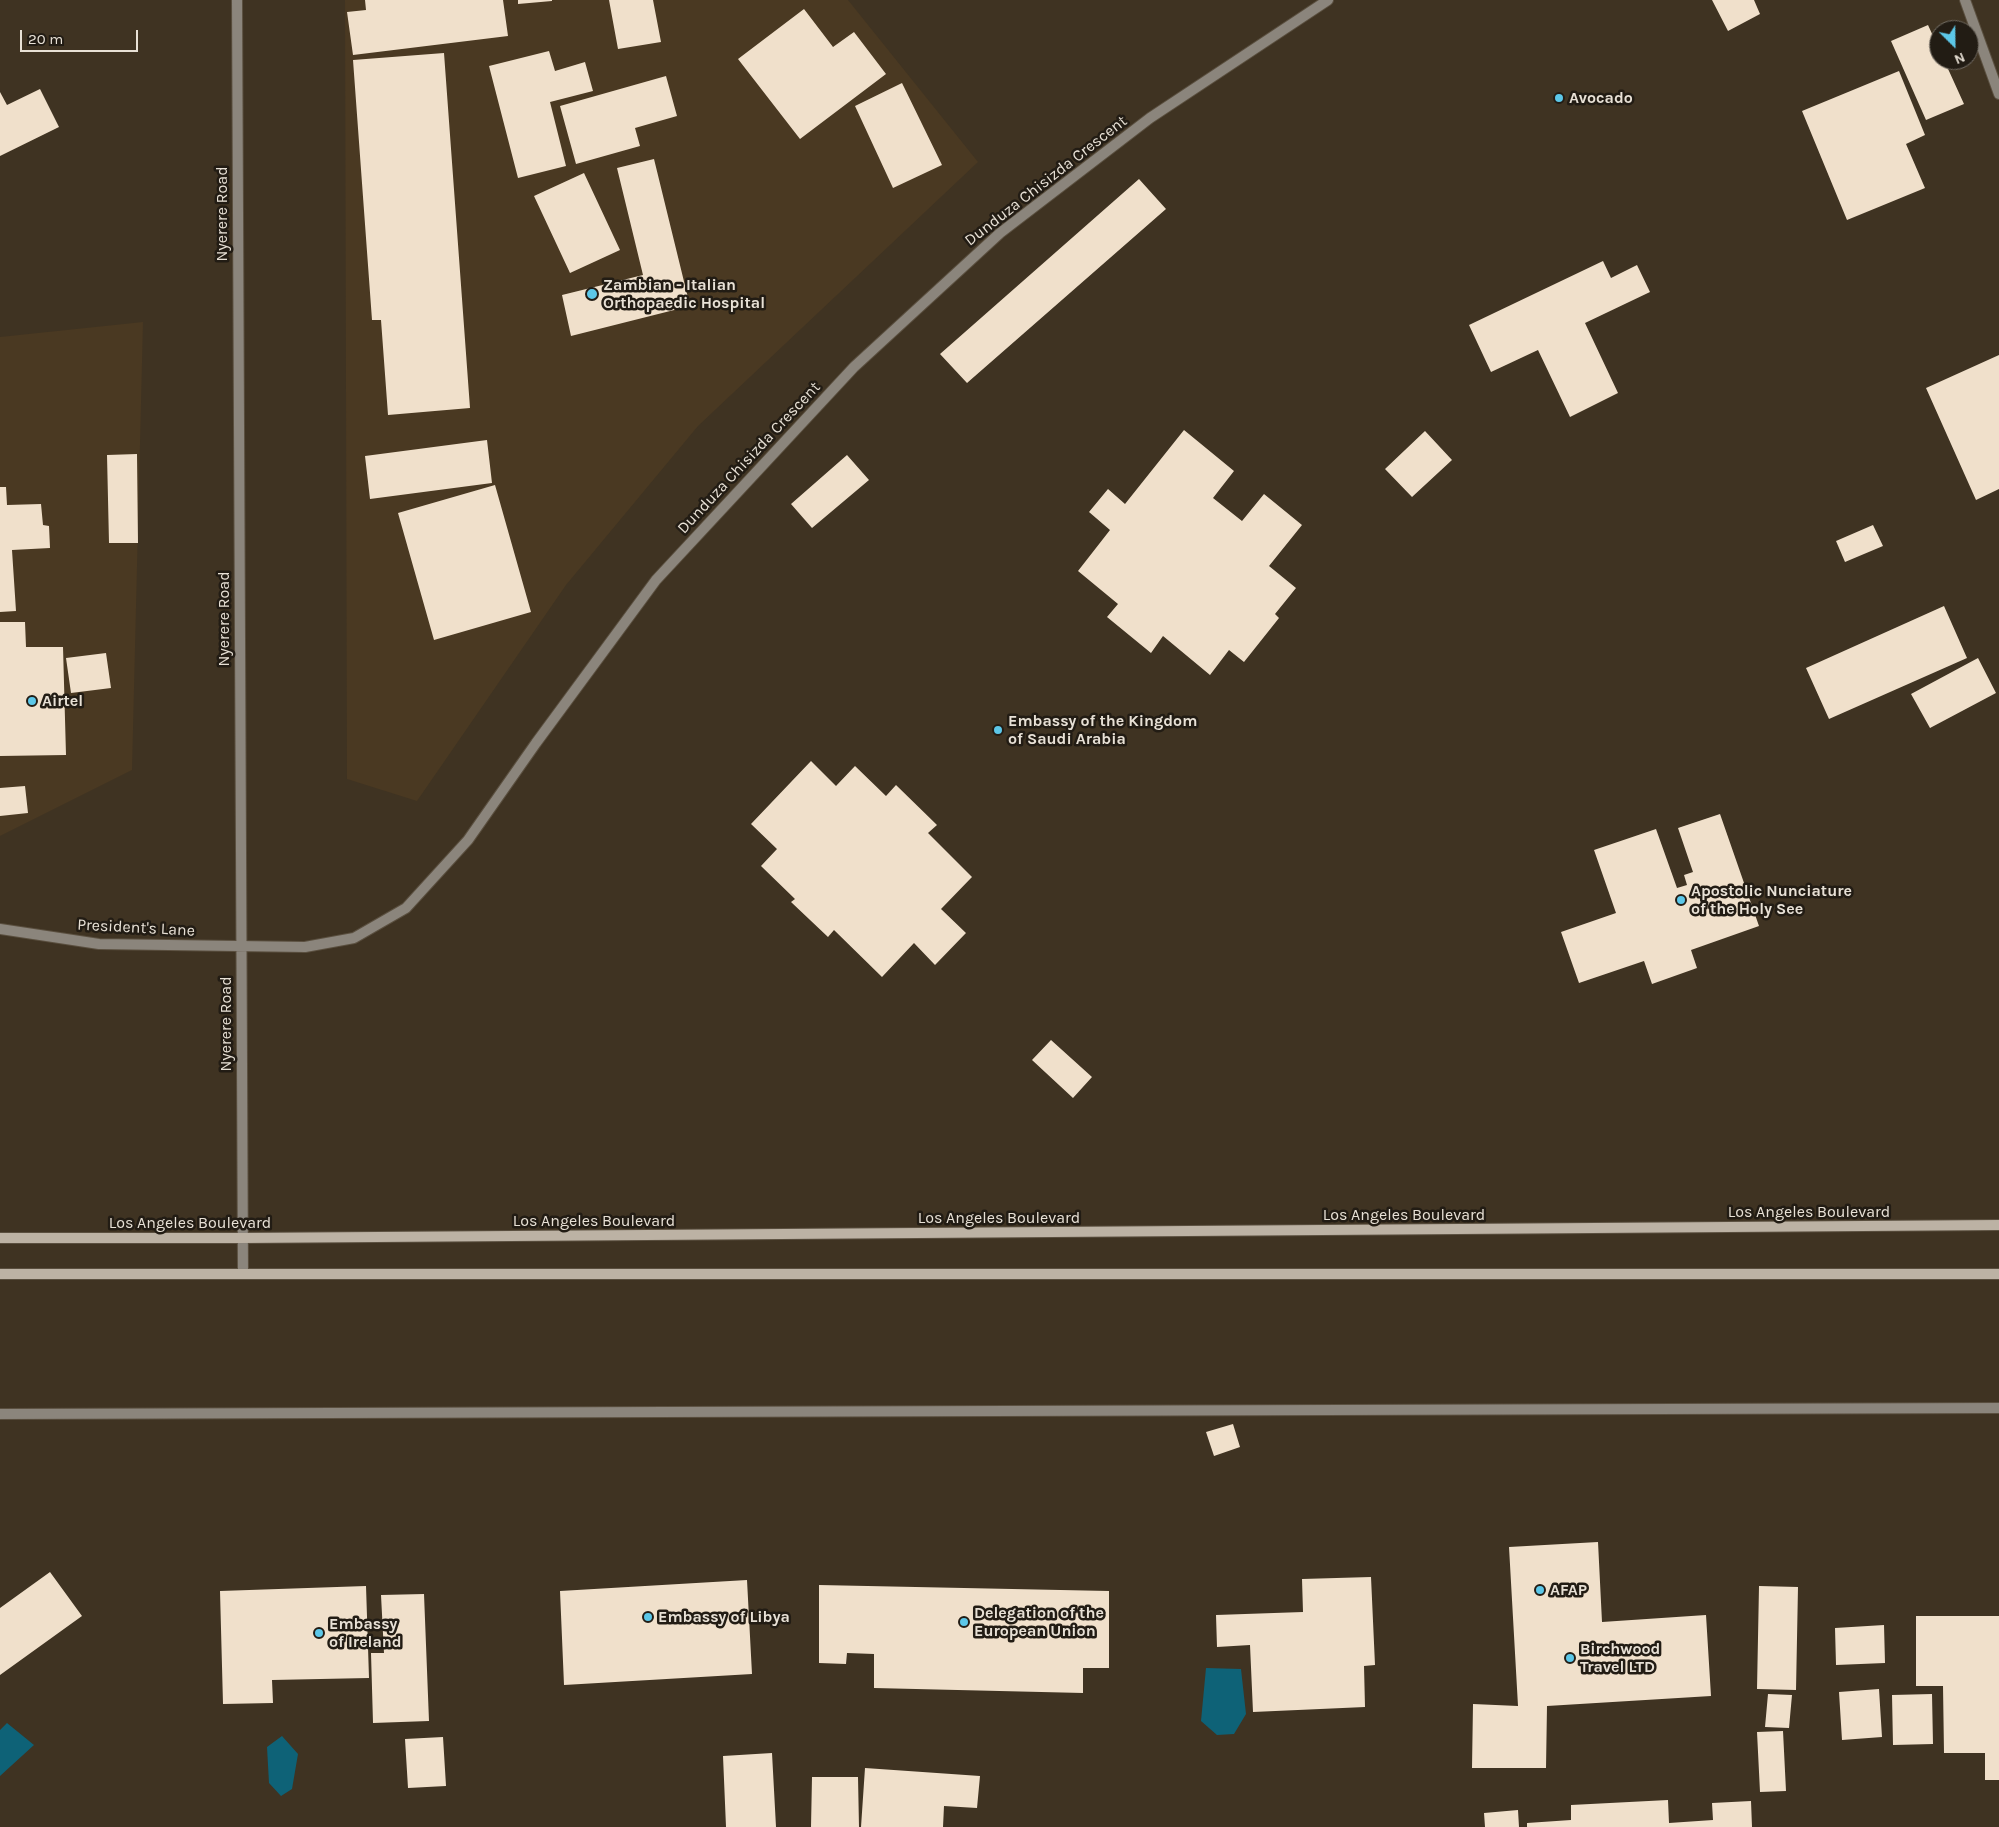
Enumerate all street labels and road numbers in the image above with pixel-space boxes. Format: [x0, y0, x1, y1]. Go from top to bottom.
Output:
street label: Dunduza Chisizda Crescent [961, 112, 1131, 250]
street label: Nyerere Road [212, 166, 232, 262]
street label: Dunduza Chisizda Crescent [674, 378, 824, 538]
street label: Nyerere Road [214, 571, 234, 667]
street label: President's Lane [77, 915, 195, 941]
street label: Nyerere Road [216, 976, 236, 1072]
street label: Los Angeles Boulevard [1728, 1202, 1890, 1222]
street label: Los Angeles Boulevard [1323, 1205, 1485, 1225]
street label: Los Angeles Boulevard [918, 1208, 1080, 1228]
street label: Los Angeles Boulevard [513, 1211, 675, 1231]
street label: Los Angeles Boulevard [109, 1213, 271, 1233]

